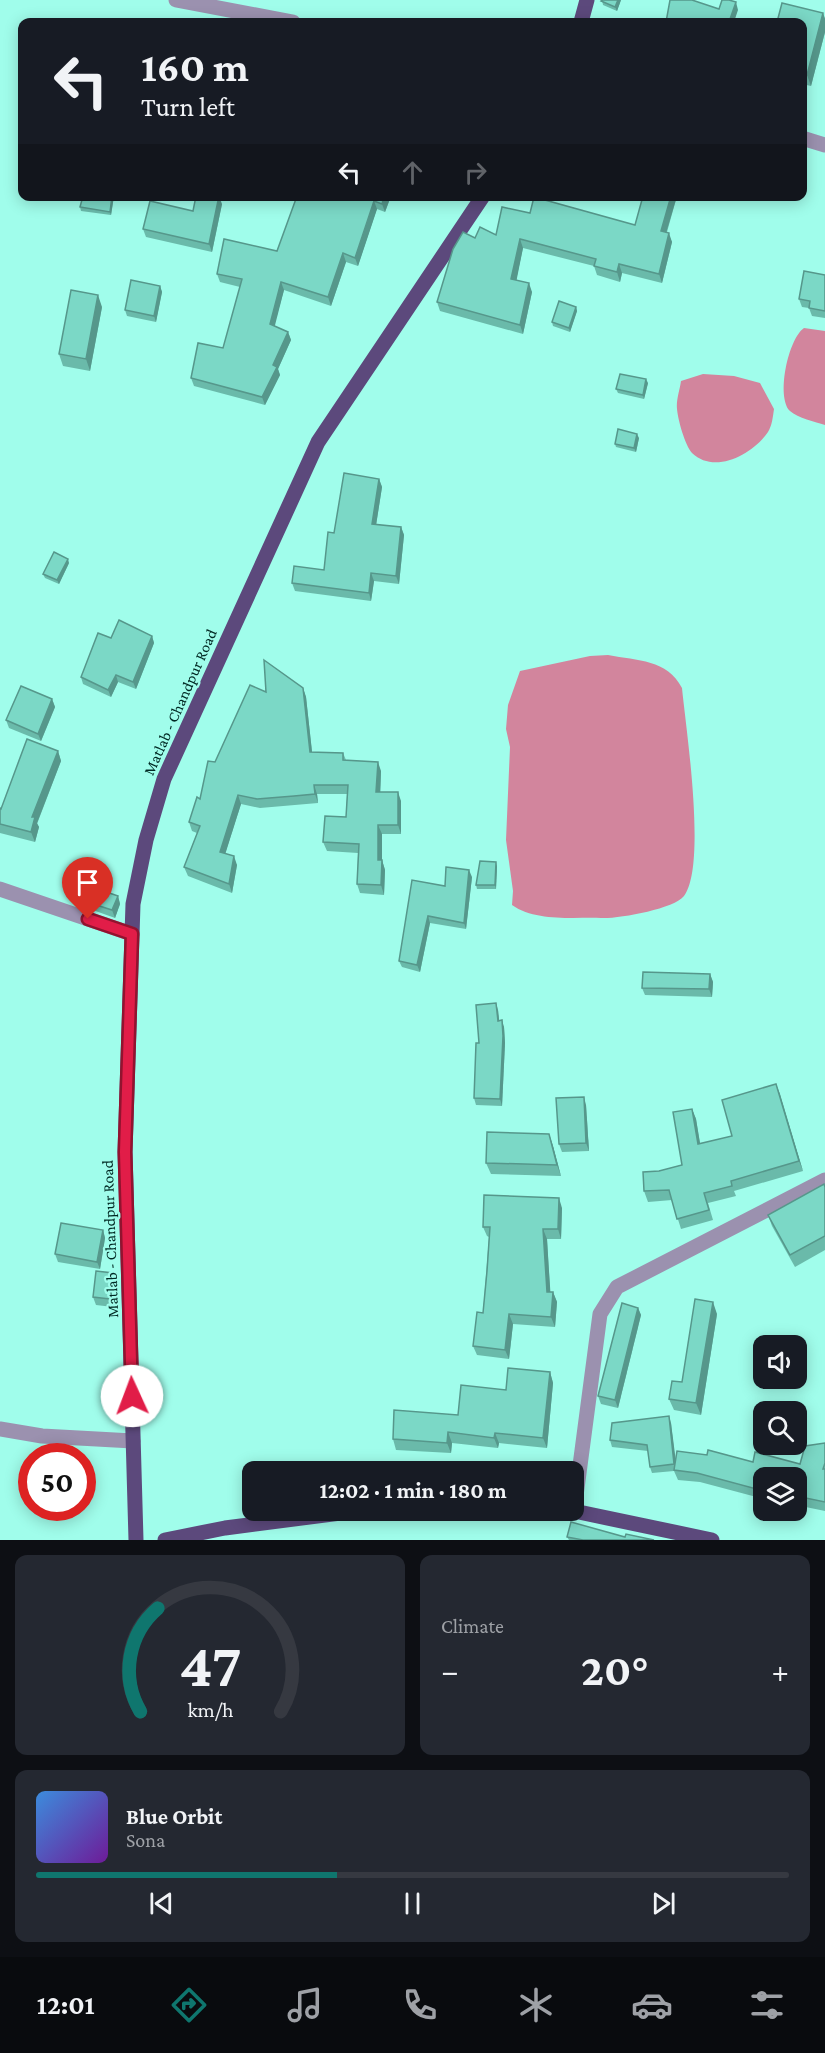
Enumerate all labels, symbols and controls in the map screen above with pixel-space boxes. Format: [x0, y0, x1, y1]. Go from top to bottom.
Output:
icon: left [42, 42, 120, 120]
text: 160 m [141, 43, 249, 90]
text: Turn left [141, 92, 235, 122]
icon: left [333, 156, 366, 189]
icon: ahead [396, 156, 429, 189]
icon: right [459, 156, 492, 189]
street label: Matlab - Chandpur Road [140, 626, 221, 778]
pin [62, 857, 113, 919]
icon: arrive [71, 866, 104, 899]
street label: Matlab - Chandpur Road [99, 1159, 122, 1318]
map controls [753, 1335, 807, 1521]
button: sound [753, 1335, 807, 1389]
position arrow [100, 1364, 164, 1428]
button: search [753, 1401, 807, 1455]
speed limit sign: 50 [18, 1443, 96, 1521]
button: layers [753, 1467, 807, 1521]
text: 12:02 · 1 min · 180 m [319, 1478, 507, 1503]
text: Climate [441, 1615, 504, 1637]
text: 47 [179, 1630, 241, 1699]
text: 20° [581, 1645, 649, 1695]
text: − [441, 1652, 458, 1689]
text: + [772, 1652, 789, 1689]
text: km/h [187, 1698, 234, 1722]
text: Blue Orbit [126, 1804, 222, 1829]
text: Sona [126, 1829, 165, 1851]
icon: previous [145, 1887, 178, 1920]
icon: pause [396, 1887, 429, 1920]
icon: next [647, 1887, 680, 1920]
icon: directions [168, 1984, 210, 2026]
icon: music [284, 1984, 326, 2026]
icon: phone [399, 1984, 441, 2026]
icon: climate [515, 1984, 557, 2026]
icon: car [631, 1984, 673, 2026]
icon: filters [746, 1984, 788, 2026]
text: 12:01 [37, 1990, 95, 2020]

